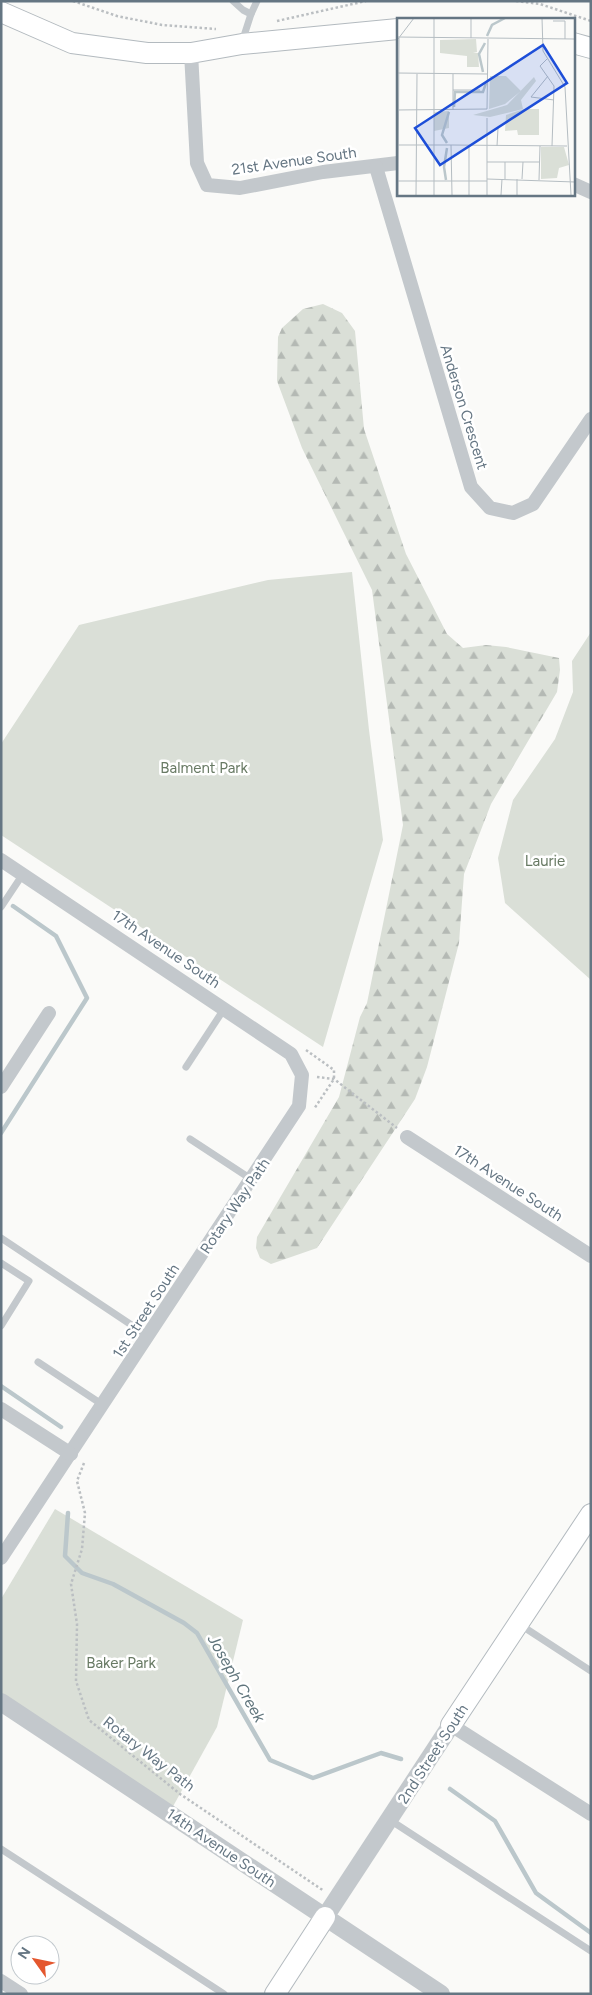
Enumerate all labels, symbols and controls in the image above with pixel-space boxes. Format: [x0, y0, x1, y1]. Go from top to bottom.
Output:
inset map [397, 18, 574, 195]
street label: 21st Avenue South [231, 143, 357, 179]
street label: Anderson Crescent [436, 342, 492, 472]
park label: Balment Park [160, 759, 248, 777]
park label: Laurie [525, 852, 565, 870]
street label: 17th Avenue South [108, 906, 224, 992]
street label: 17th Avenue South [450, 1141, 566, 1225]
street label: Rotary Way Path [196, 1155, 274, 1257]
street label: 1st Street South [109, 1261, 183, 1361]
water label: Joseph Creek [203, 1630, 270, 1727]
park label: Baker Park [86, 1654, 156, 1672]
street label: 2nd Street South [394, 1701, 472, 1807]
street label: Rotary Way Path [100, 1713, 198, 1795]
street label: 14th Avenue South [163, 1805, 279, 1891]
north arrow [10, 1935, 60, 1985]
text: N [14, 1944, 35, 1962]

